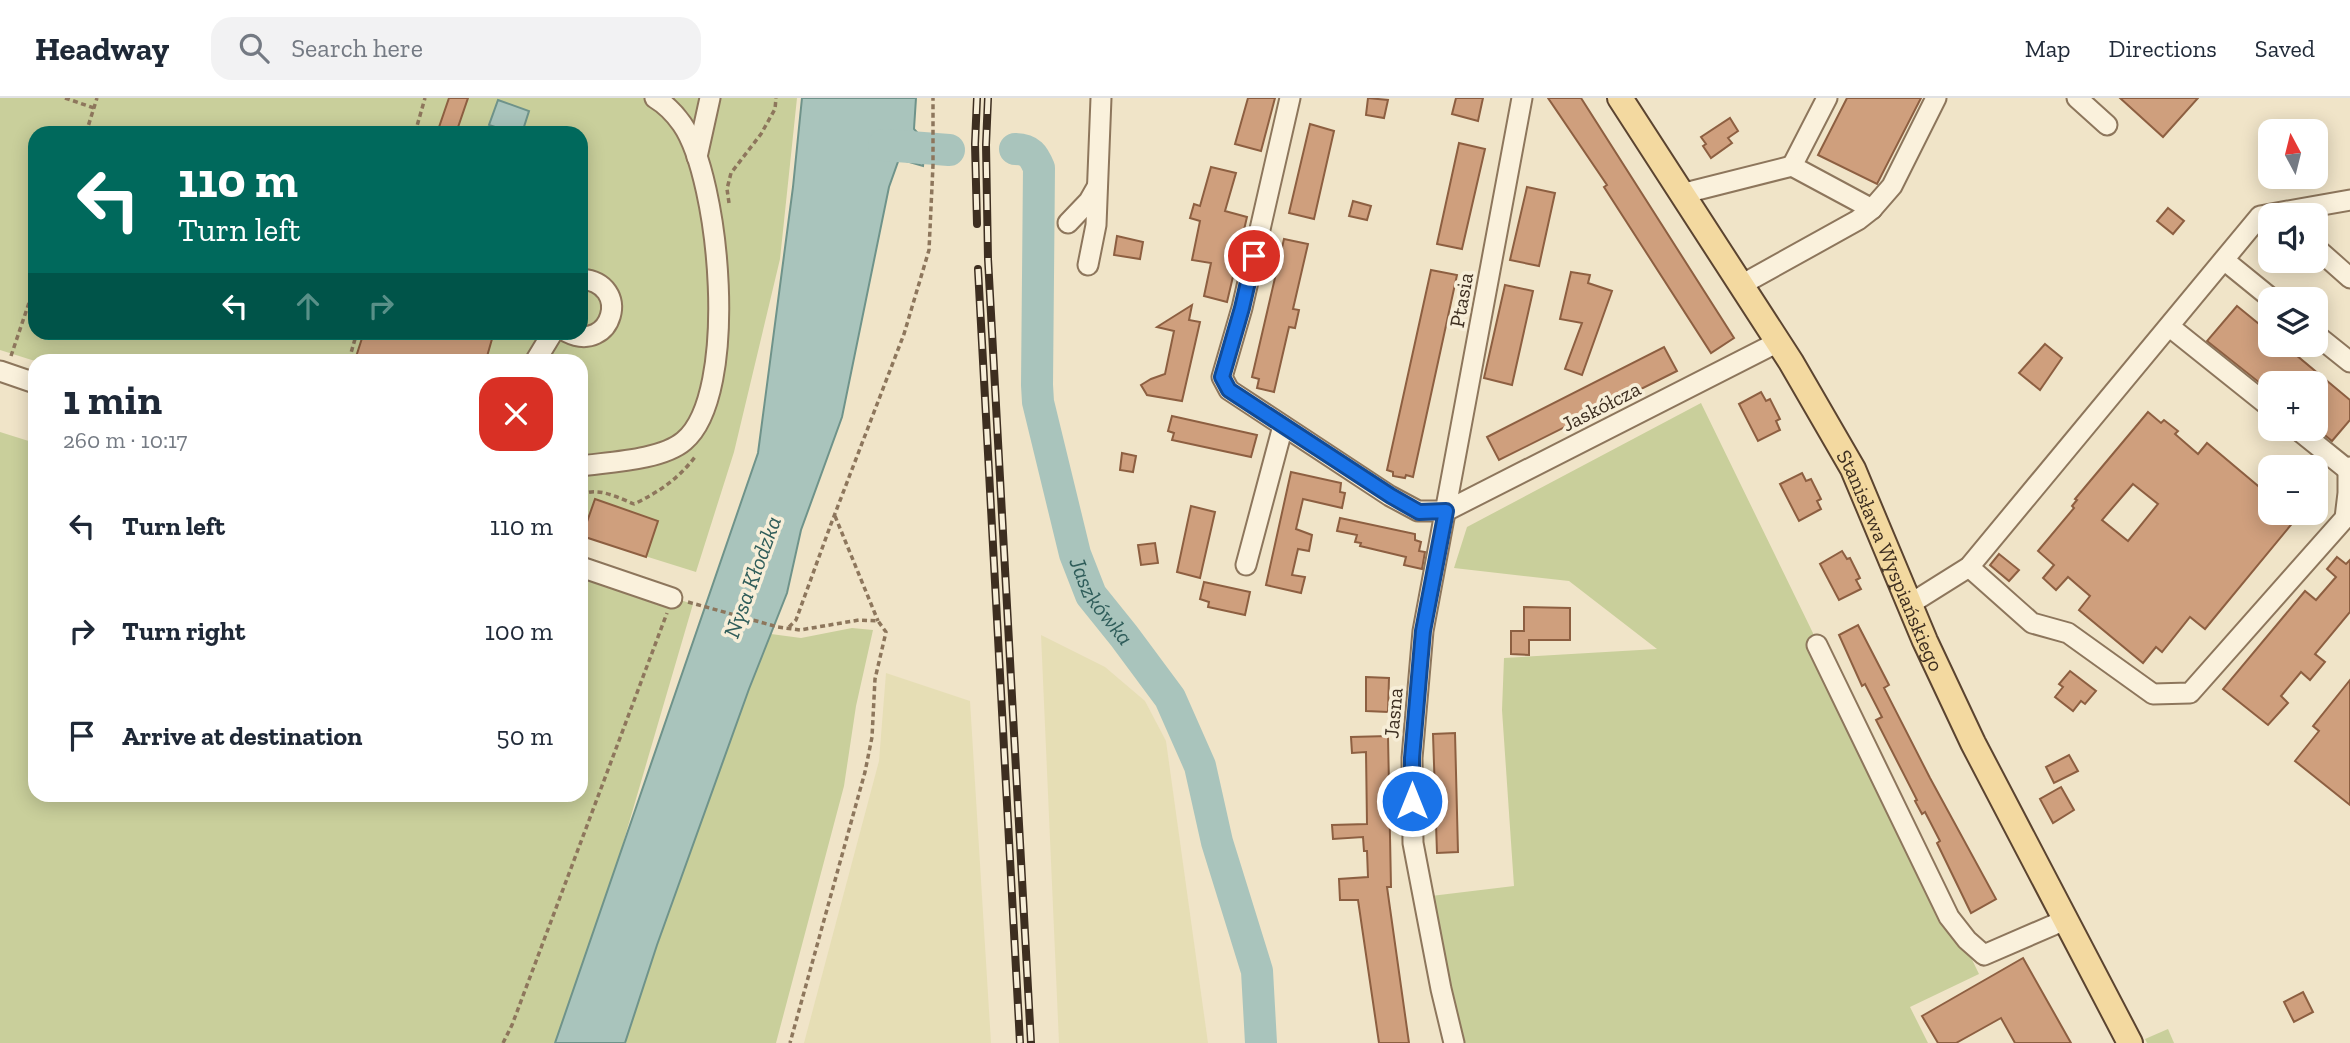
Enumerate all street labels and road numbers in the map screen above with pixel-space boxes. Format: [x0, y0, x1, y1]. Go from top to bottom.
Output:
street label: Ptasia [1444, 271, 1478, 329]
street label: Jaskółcza [1557, 376, 1645, 436]
street label: Stanisława Wyspiańskiego [1832, 445, 1950, 675]
street label: Jasna [1378, 687, 1408, 739]

